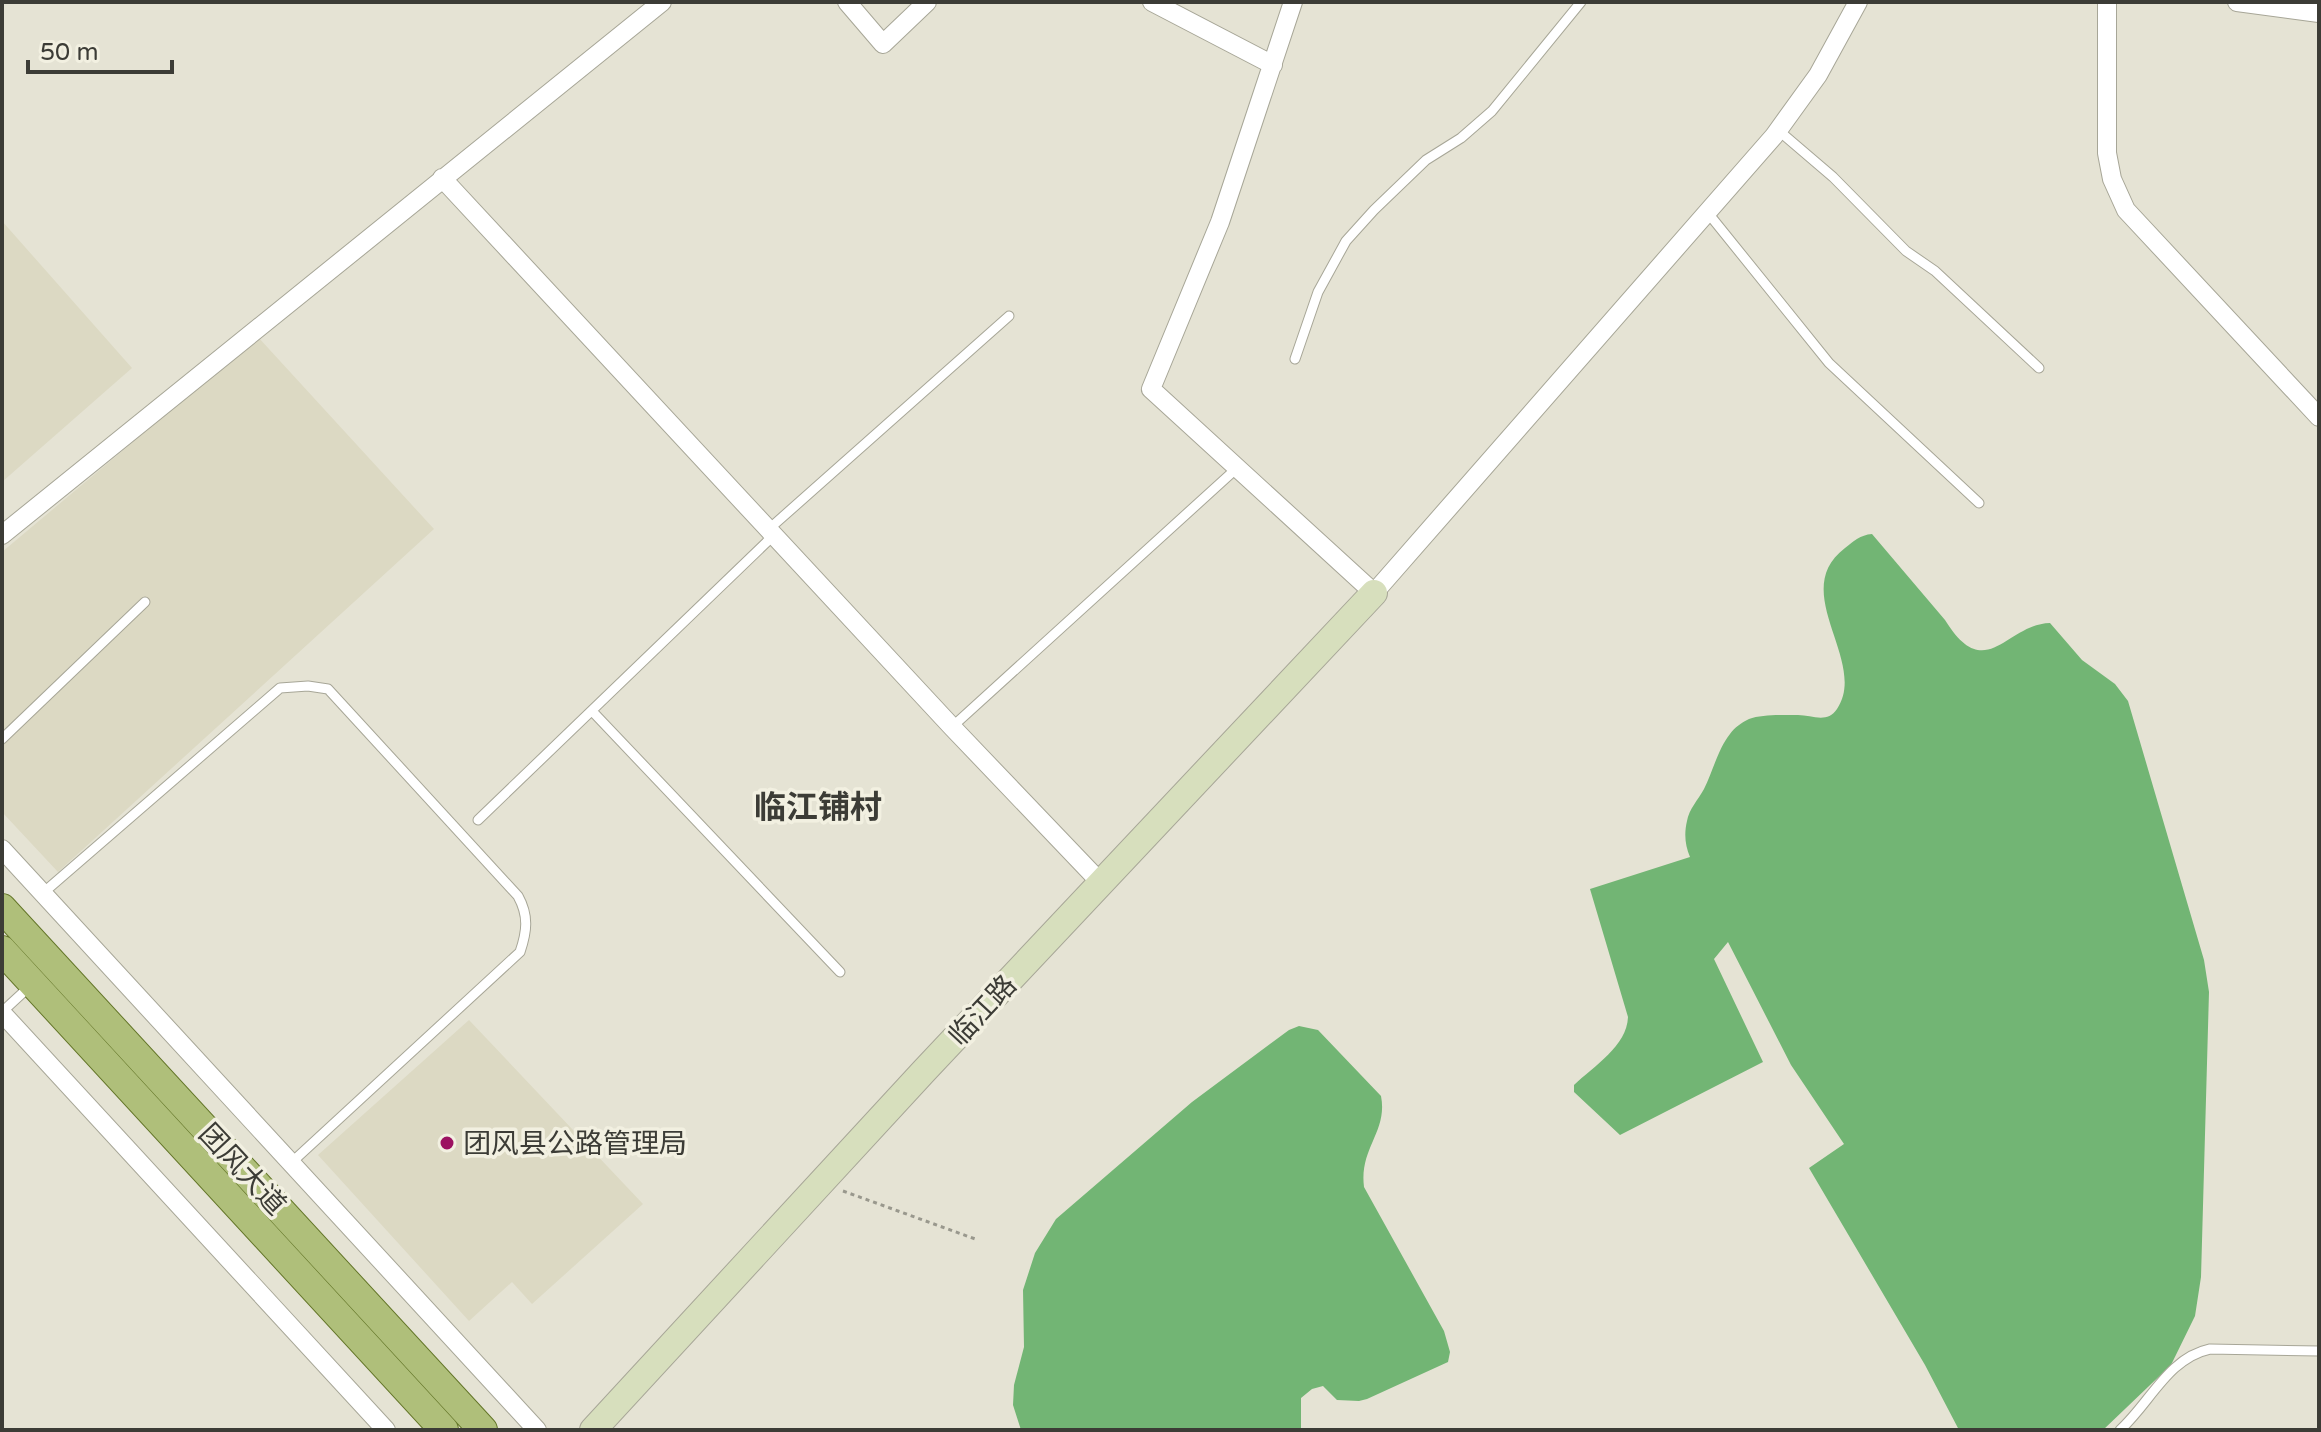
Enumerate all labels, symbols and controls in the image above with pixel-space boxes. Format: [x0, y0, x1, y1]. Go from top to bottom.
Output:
scale bar [28, 24, 172, 74]
text: 50 m [40, 38, 98, 67]
district label: 临江铺村 [754, 789, 882, 827]
street label: 临江路 [942, 968, 1024, 1053]
street label: 团风大道 [192, 1117, 293, 1222]
place label: 团风县公路管理局 [463, 1127, 687, 1161]
marker: 团风县公路管理局 [438, 1134, 456, 1152]

